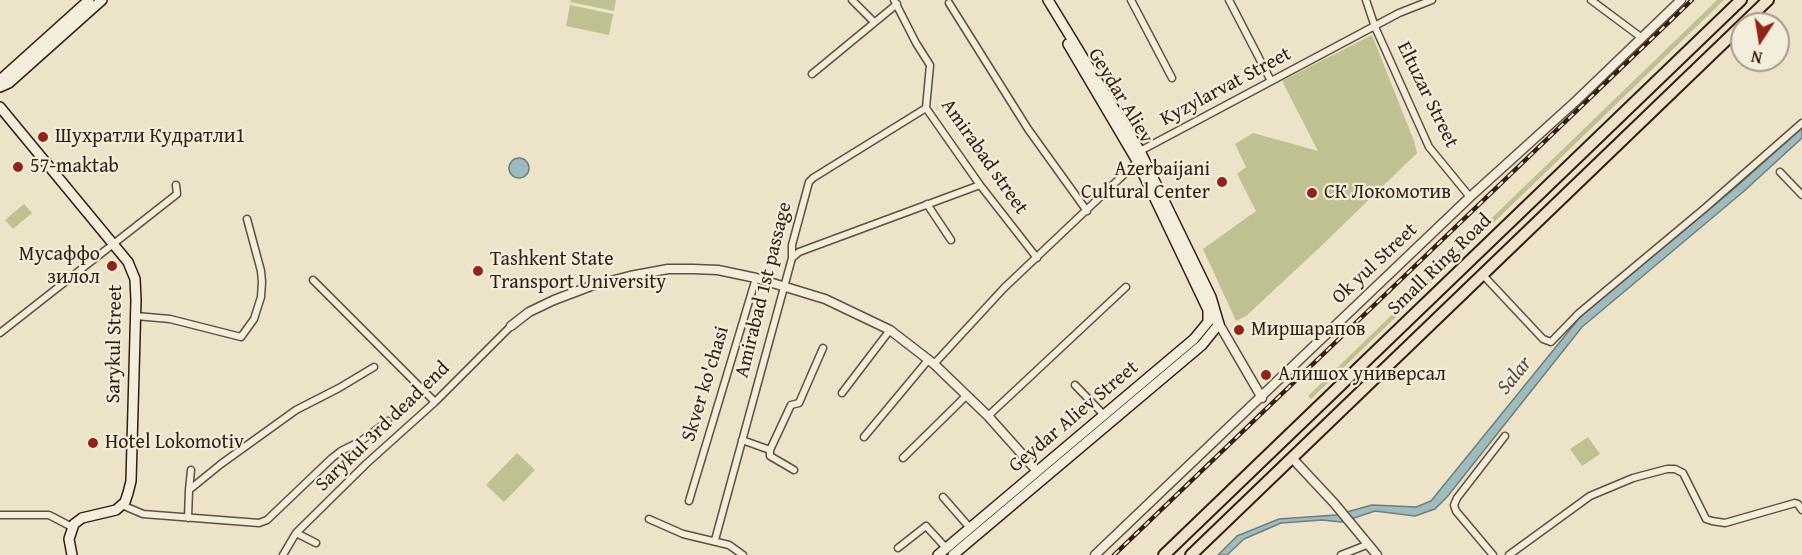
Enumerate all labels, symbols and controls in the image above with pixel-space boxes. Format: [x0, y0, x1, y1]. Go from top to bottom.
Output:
north arrow [1730, 12, 1790, 72]
street label: Eltuzar Street [1391, 38, 1463, 152]
street label: Kyzylarvat Street [1156, 42, 1296, 132]
street label: Geydar Aliev [1082, 44, 1158, 148]
text: N [1749, 45, 1764, 71]
street label: Amirabad street [935, 95, 1033, 219]
place label: Шухратли Кудратли1 [55, 125, 245, 149]
marker: Шухратли Кудратли1 [36, 130, 50, 144]
place label: 57-maktab [30, 155, 119, 179]
place label: Azerbaijani Cultural Center [1081, 158, 1210, 205]
marker: 57-maktab [11, 160, 25, 174]
marker: Azerbaijani Cultural Center [1215, 175, 1229, 189]
place label: СК Локомотив [1324, 181, 1451, 205]
marker: СК Локомотив [1305, 186, 1319, 200]
street label: Amirabad 1st passage [731, 200, 797, 380]
street label: Small Ring Road [1383, 209, 1497, 321]
street label: Ok yul Street [1327, 218, 1423, 310]
place label: Мусаффо зилол [19, 243, 100, 290]
place label: Tashkent State Transport University [490, 248, 666, 295]
marker: Мусаффо зилол [105, 259, 119, 273]
marker: Tashkent State Transport University [471, 264, 485, 278]
street label: Sarykul Street [102, 284, 128, 404]
place label: Миршарапов [1251, 318, 1366, 342]
street label: Skver ko'chasi [677, 323, 735, 445]
marker: Миршарапов [1232, 323, 1246, 337]
water label: Salar [1492, 352, 1538, 400]
street label: Geydar Aliev Street [1004, 356, 1144, 478]
street label: Sarykul 3rd dead end [311, 357, 455, 497]
place label: Алишох универсал [1278, 363, 1446, 387]
marker: Алишох универсал [1259, 368, 1273, 382]
place label: Hotel Lokomotiv [105, 431, 244, 455]
marker: Hotel Lokomotiv [86, 436, 100, 450]

